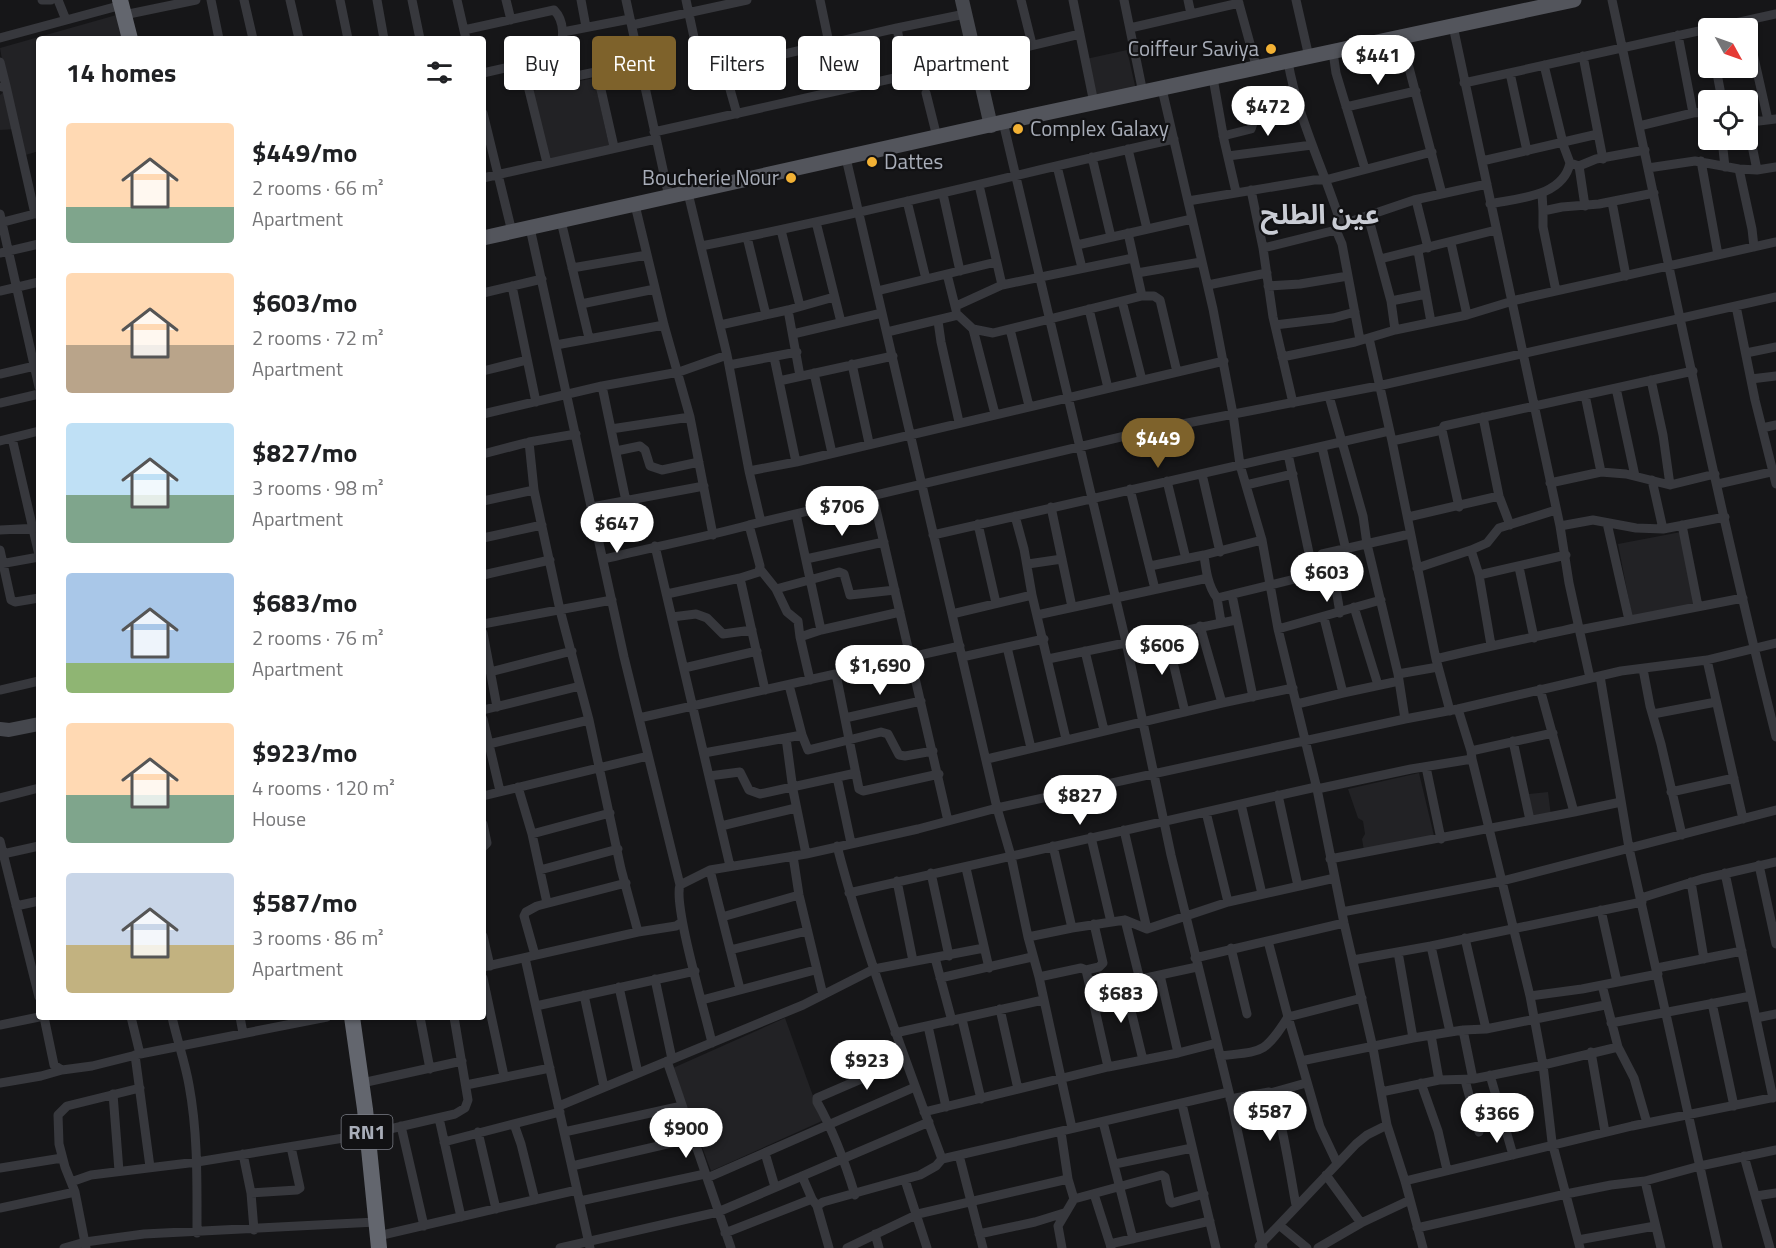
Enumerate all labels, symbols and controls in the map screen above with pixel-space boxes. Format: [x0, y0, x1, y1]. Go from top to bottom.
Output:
north arrow [1698, 18, 1758, 78]
map controls [1698, 18, 1758, 150]
place label: Coiffeur Saviya [1128, 32, 1259, 64]
pin: $441 [1342, 35, 1414, 86]
chip: Buy [504, 36, 580, 90]
chip: Rent [592, 36, 676, 90]
chip: Filters [688, 36, 786, 90]
chip: New [798, 36, 880, 90]
chip: Apartment [892, 36, 1030, 90]
text: $441 [1356, 39, 1400, 70]
marker: Coiffeur Saviya [1264, 42, 1278, 56]
text: 14 homes [66, 53, 176, 92]
icon: filters [423, 56, 456, 89]
pin: $472 [1232, 86, 1304, 137]
text: $472 [1246, 90, 1290, 121]
button: locate [1698, 90, 1758, 150]
place label: Complex Galaxy [1030, 112, 1169, 144]
marker: Complex Galaxy [1011, 122, 1025, 136]
text: $449/mo [252, 133, 357, 172]
place label: Dattes [884, 145, 943, 177]
icon: home [114, 147, 186, 219]
marker: Dattes [865, 155, 879, 169]
place label: Boucherie Nour [642, 161, 779, 193]
marker: Boucherie Nour [784, 171, 798, 185]
text: 2 rooms · 66 m² [252, 172, 384, 203]
district label: عين الطلح [1261, 193, 1379, 235]
text: Apartment [252, 203, 343, 234]
text: $603/mo [252, 283, 357, 322]
icon: home [114, 297, 186, 369]
text: 2 rooms · 72 m² [252, 322, 384, 353]
text: Apartment [252, 353, 343, 384]
pin: $449 [1122, 418, 1194, 469]
text: $449 [1136, 422, 1180, 453]
text: $827/mo [252, 433, 357, 472]
icon: home [114, 447, 186, 519]
text: 3 rooms · 98 m² [252, 472, 384, 503]
pin: $706 [806, 486, 878, 537]
text: $706 [820, 490, 864, 521]
text: Apartment [252, 503, 343, 534]
pin: $647 [581, 503, 653, 554]
text: $647 [595, 507, 639, 538]
pin: $603 [1291, 552, 1363, 603]
text: $603 [1305, 556, 1349, 587]
text: $683/mo [252, 583, 357, 622]
icon: home [114, 597, 186, 669]
text: 2 rooms · 76 m² [252, 622, 384, 653]
pin: $606 [1126, 625, 1198, 676]
text: $606 [1140, 629, 1184, 660]
pin: $1,690 [831, 645, 929, 696]
text: $1,690 [849, 649, 911, 680]
text: Apartment [252, 653, 343, 684]
text: $923/mo [252, 733, 357, 772]
icon: home [114, 747, 186, 819]
text: 4 rooms · 120 m² [252, 772, 395, 803]
pin: $827 [1044, 775, 1116, 826]
text: $827 [1058, 779, 1102, 810]
text: House [252, 803, 306, 834]
text: $587/mo [252, 883, 357, 922]
icon: home [114, 897, 186, 969]
text: 3 rooms · 86 m² [252, 922, 384, 953]
text: Apartment [252, 953, 343, 984]
pin: $683 [1085, 973, 1157, 1024]
text: $683 [1099, 977, 1143, 1008]
pin: $923 [831, 1040, 903, 1091]
text: $923 [845, 1044, 889, 1075]
pin: $587 [1234, 1091, 1306, 1142]
pin: $366 [1461, 1093, 1533, 1144]
text: $587 [1248, 1095, 1292, 1126]
text: $366 [1475, 1097, 1519, 1128]
pin: $900 [650, 1108, 722, 1159]
text: $900 [664, 1112, 708, 1143]
road number: RN1 [342, 1115, 392, 1149]

